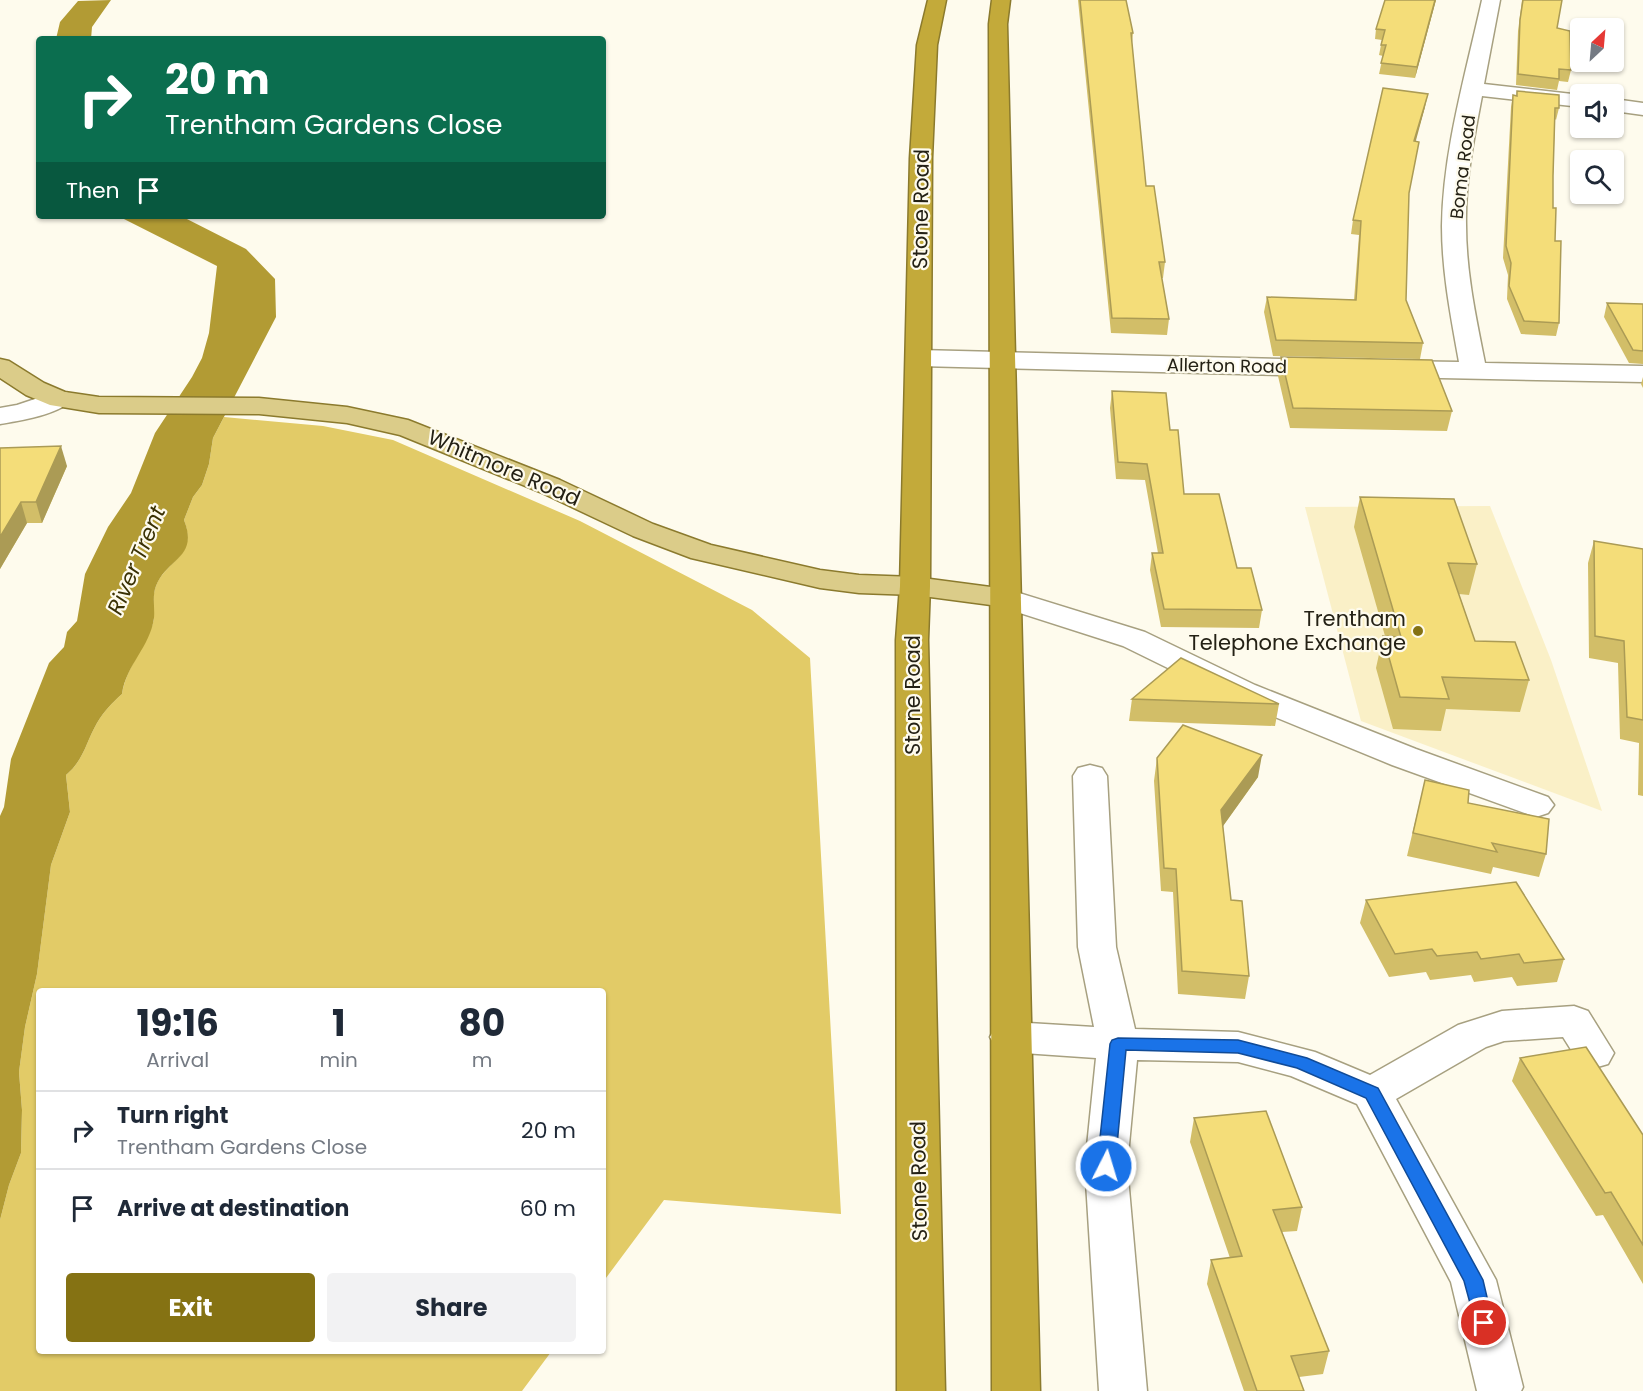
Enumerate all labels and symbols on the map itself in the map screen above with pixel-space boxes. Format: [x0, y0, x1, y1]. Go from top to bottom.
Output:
north arrow [1570, 18, 1624, 72]
street label: Boma Road [1444, 113, 1481, 221]
street label: Stone Road [905, 149, 936, 269]
street label: Allerton Road [1167, 352, 1287, 379]
street label: Whitmore Road [424, 422, 585, 513]
water label: River Trent [100, 500, 174, 619]
place label: Trentham Telephone Exchange [1188, 604, 1406, 657]
marker: Trentham Telephone Exchange [1411, 624, 1425, 638]
street label: Stone Road [898, 635, 927, 755]
street label: Stone Road [903, 1121, 934, 1241]
position arrow [1074, 1134, 1138, 1198]
pin [1458, 1297, 1509, 1348]

